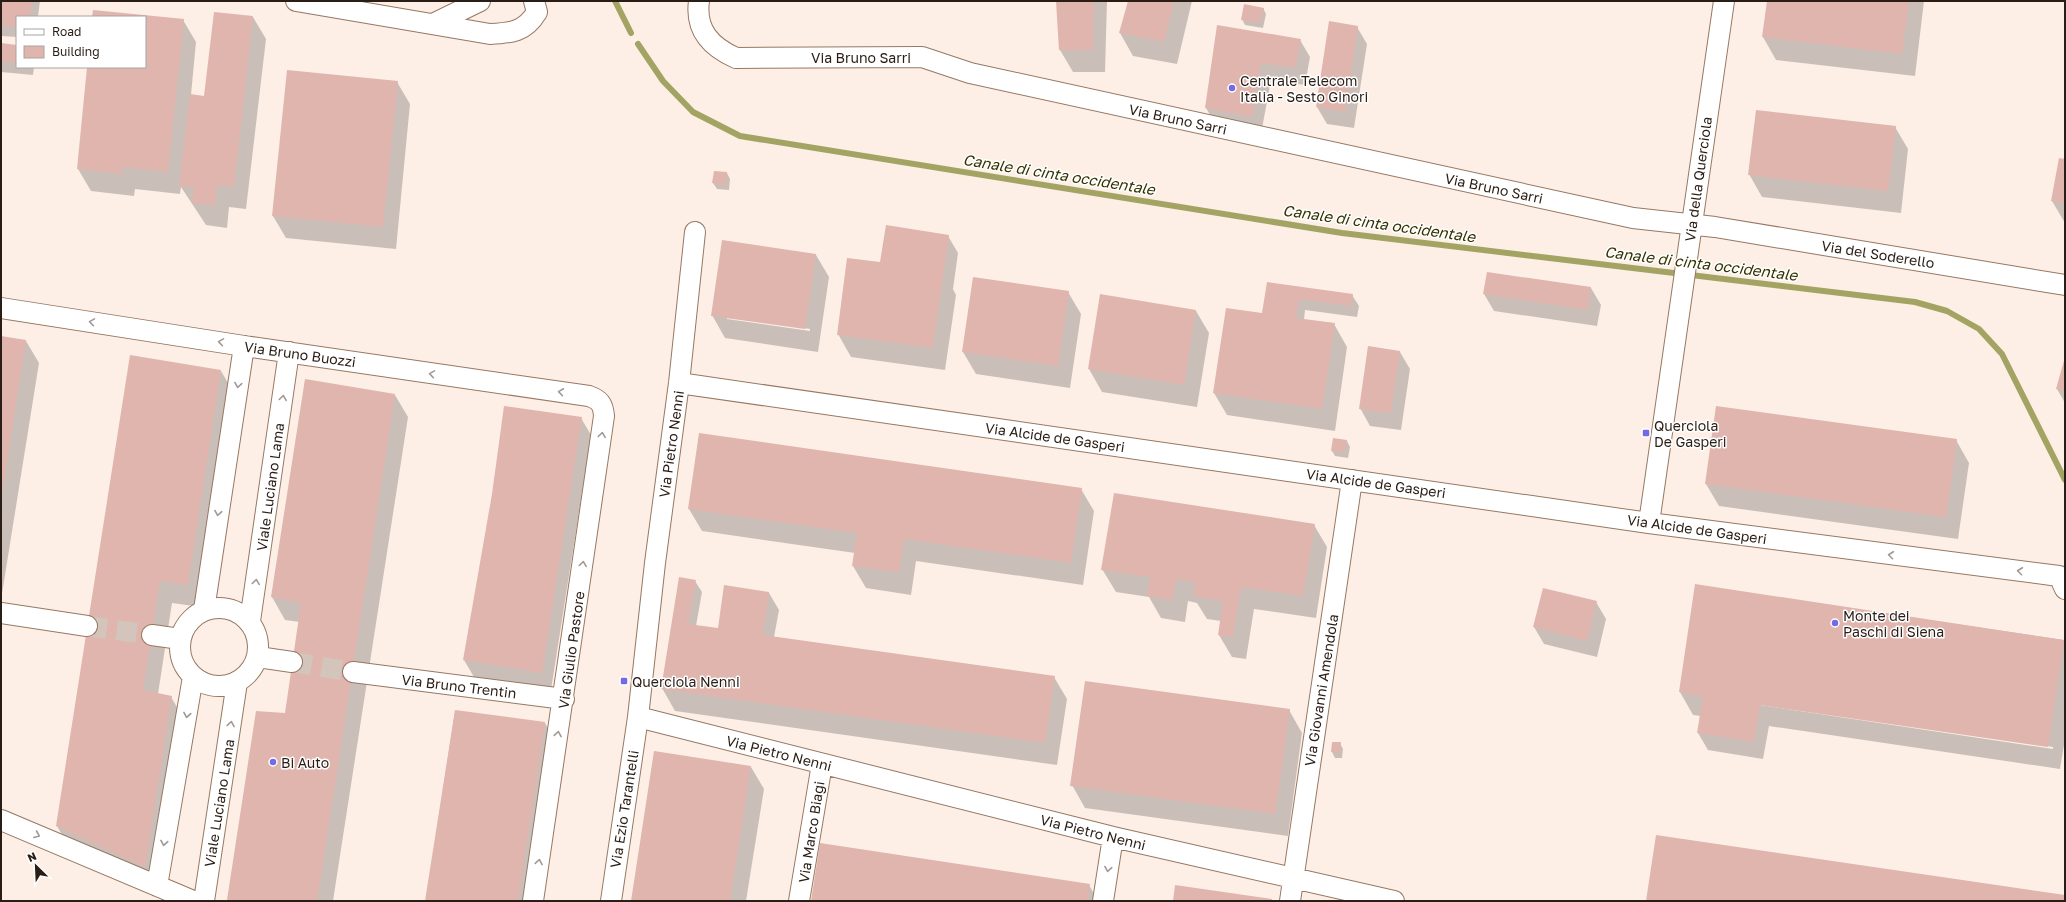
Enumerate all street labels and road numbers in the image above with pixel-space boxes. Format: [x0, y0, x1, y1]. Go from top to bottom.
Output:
street label: Via Bruno Sarri [811, 49, 911, 66]
street label: Via Bruno Sarri [1127, 100, 1229, 138]
street label: Via della Querciola [1681, 115, 1715, 243]
street label: Via Bruno Sarri [1443, 169, 1545, 207]
street label: Via del Soderello [1820, 237, 1936, 271]
street label: Via Bruno Buozzi [243, 338, 357, 370]
street label: Via Pietro Nenni [655, 389, 687, 499]
street label: Via Alcide de Gasperi [984, 419, 1126, 455]
street label: Viale Luciano Lama [253, 422, 287, 552]
street label: Via Alcide de Gasperi [1305, 465, 1447, 501]
street label: Via Alcide de Gasperi [1626, 511, 1768, 547]
street label: Via Giulio Pastore [554, 590, 588, 710]
street label: Via Giovanni Amendola [1301, 613, 1341, 767]
street label: Via Bruno Trentin [401, 671, 517, 701]
street label: Via Pietro Nenni [724, 732, 834, 774]
street label: Viale Luciano Lama [200, 738, 238, 868]
street label: Via Ezio Tarantelli [606, 749, 642, 869]
street label: Via Marco Biagi [795, 780, 827, 884]
street label: Via Pietro Nenni [1038, 811, 1148, 853]

